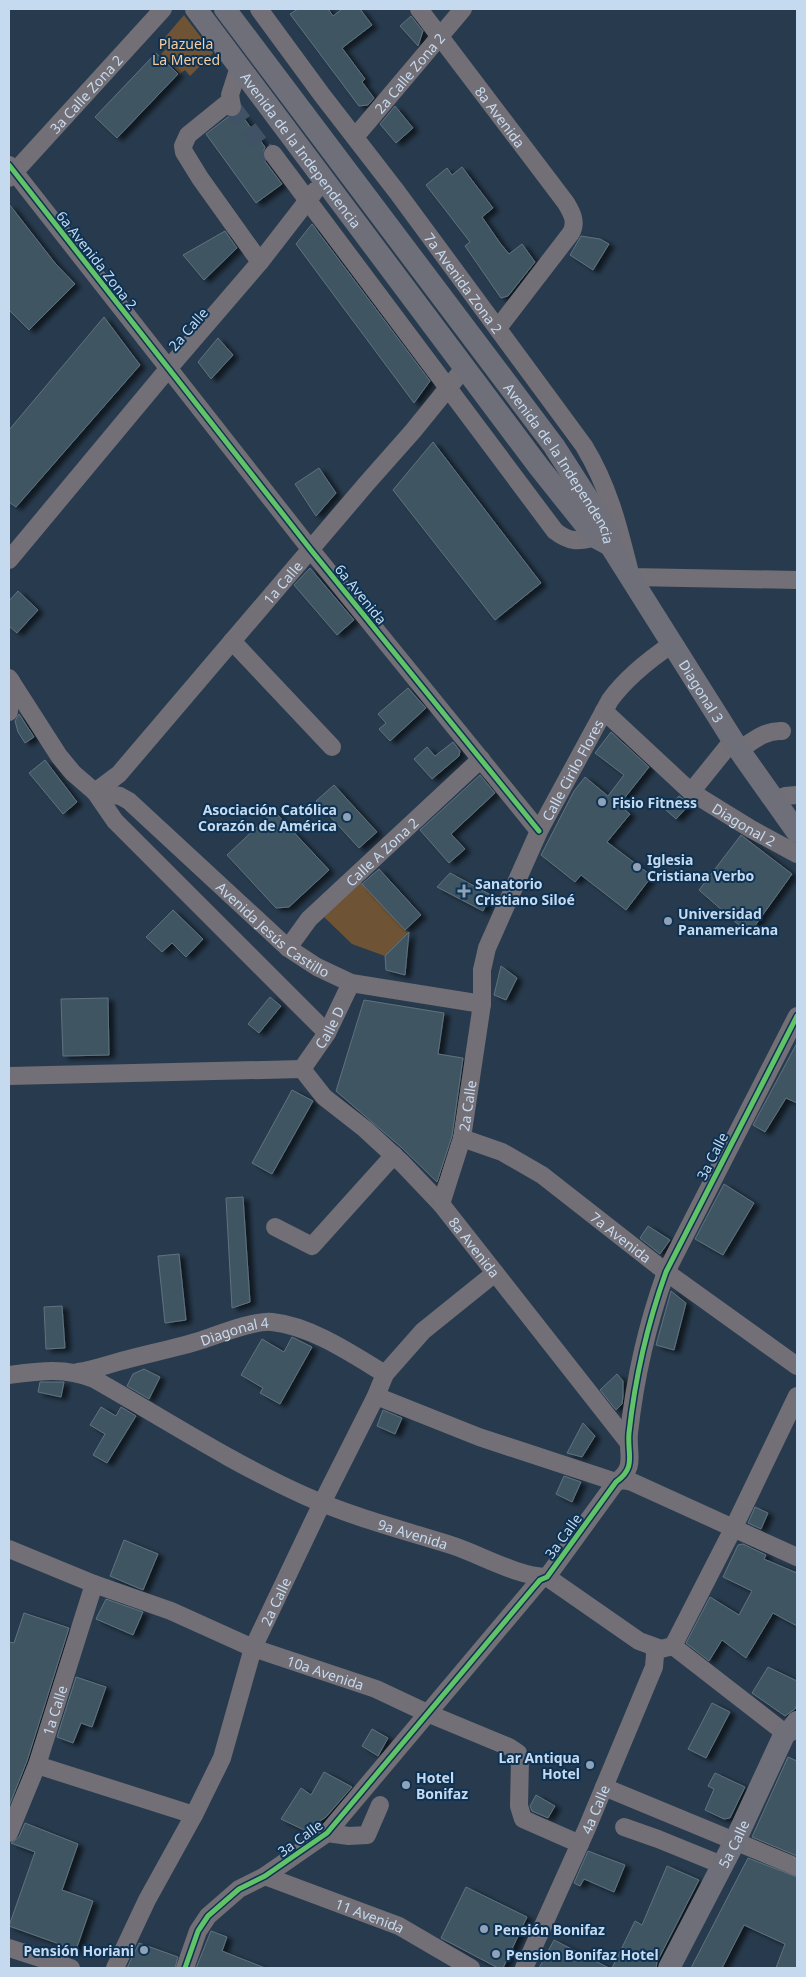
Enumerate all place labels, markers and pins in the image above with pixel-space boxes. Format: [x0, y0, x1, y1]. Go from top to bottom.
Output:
place label: Fisio Fitness [612, 793, 697, 812]
marker: Fisio Fitness [596, 796, 608, 808]
place label: Asociación Católica Corazón de América [198, 800, 337, 835]
marker: Asociación Católica Corazón de América [341, 811, 353, 823]
place label: Iglesia Cristiana Verbo [647, 850, 755, 885]
marker: Iglesia Cristiana Verbo [631, 861, 643, 873]
place label: Sanatorio Cristiano Siloé [475, 874, 575, 909]
marker: Sanatorio Cristiano Siloé [457, 884, 471, 898]
place label: Universidad Panamericana [678, 904, 778, 939]
marker: Universidad Panamericana [662, 915, 674, 927]
place label: Lar Antiqua Hotel [499, 1748, 580, 1783]
marker: Lar Antiqua Hotel [584, 1759, 596, 1771]
place label: Hotel Bonifaz [416, 1768, 468, 1803]
marker: Hotel Bonifaz [400, 1779, 412, 1791]
place label: Pensión Bonifaz [494, 1920, 605, 1939]
marker: Pensión Bonifaz [478, 1923, 490, 1935]
place label: Pensión Horiani [24, 1941, 134, 1960]
marker: Pensión Horiani [138, 1944, 150, 1956]
place label: Pension Bonifaz Hotel [506, 1945, 659, 1964]
marker: Pension Bonifaz Hotel [490, 1948, 502, 1960]

